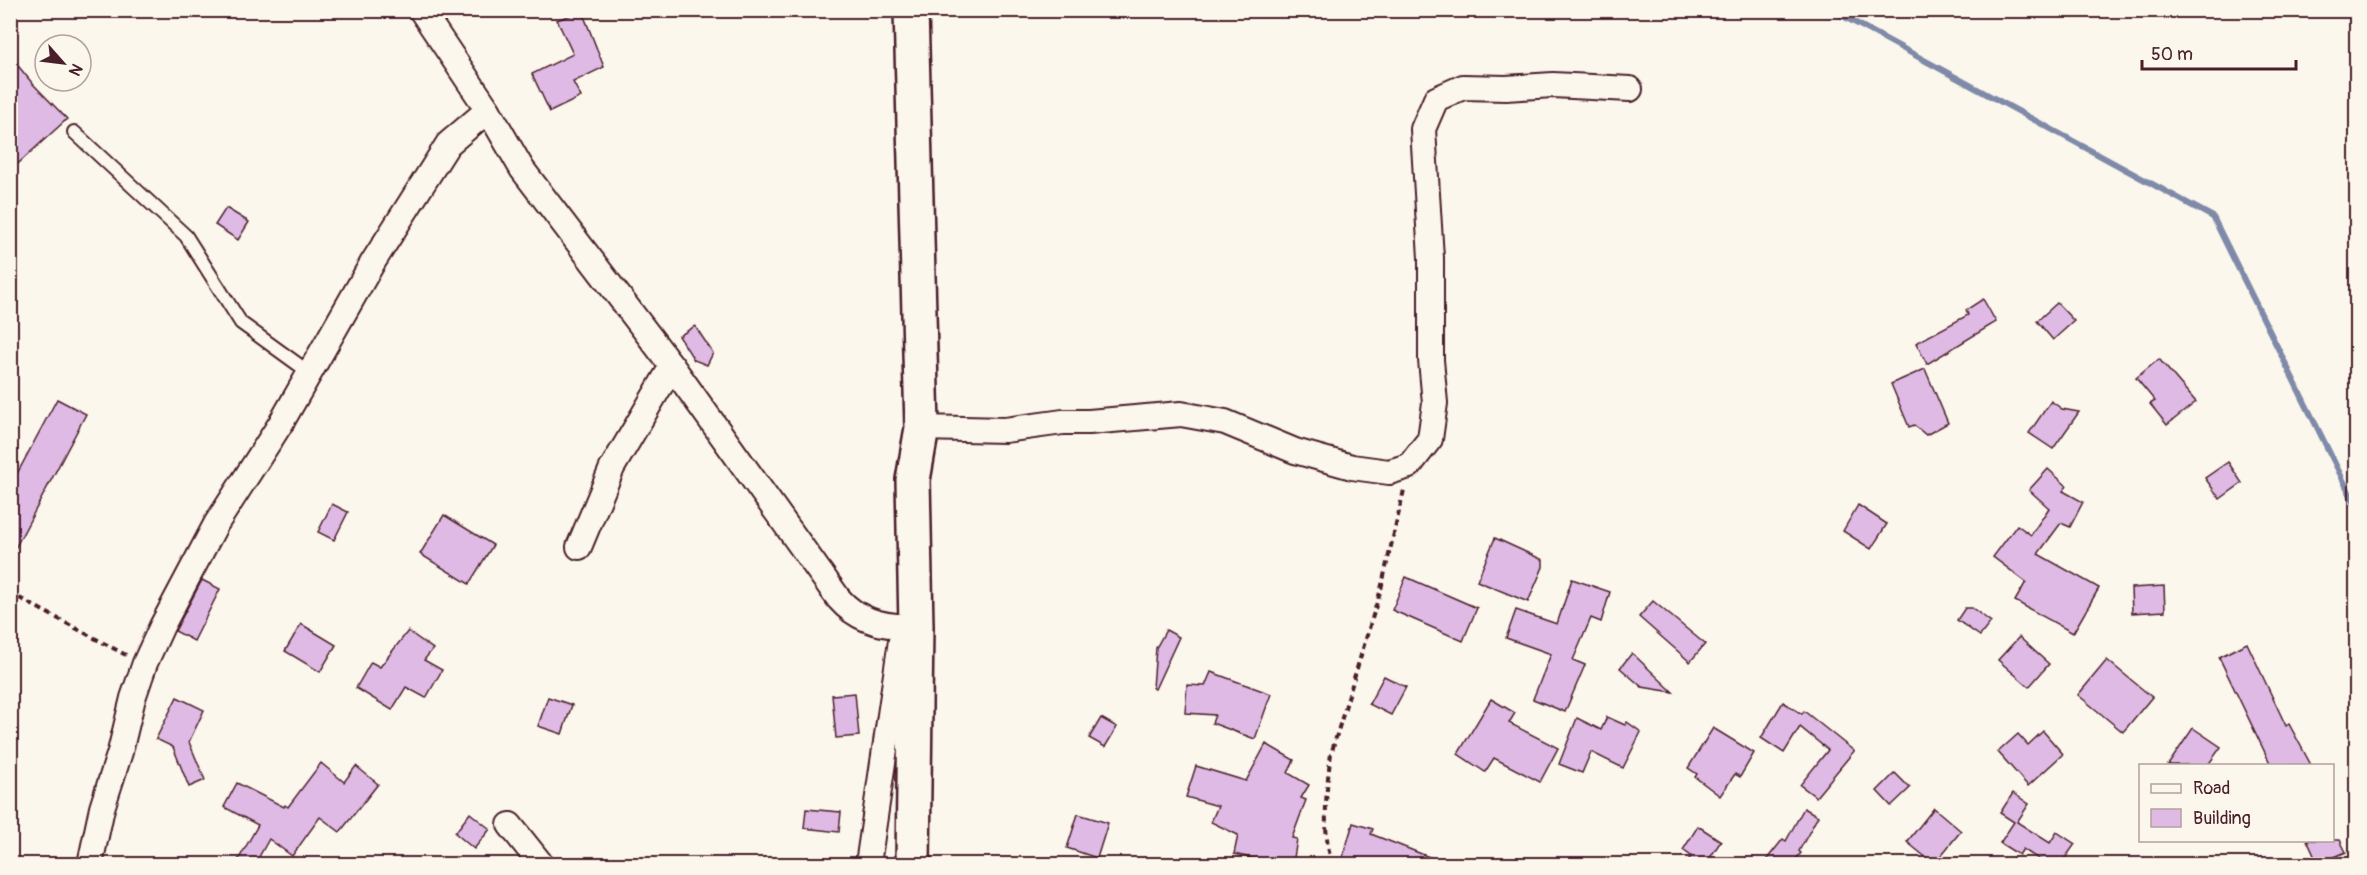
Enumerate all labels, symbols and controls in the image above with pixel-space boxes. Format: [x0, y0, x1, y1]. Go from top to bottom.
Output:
north arrow [33, 33, 93, 93]
scale bar [2142, 33, 2296, 71]
text: 50 m [2151, 43, 2193, 66]
text: N [64, 60, 87, 79]
legend [2139, 764, 2334, 842]
text: Road [2193, 777, 2230, 800]
text: Building [2193, 807, 2251, 830]

